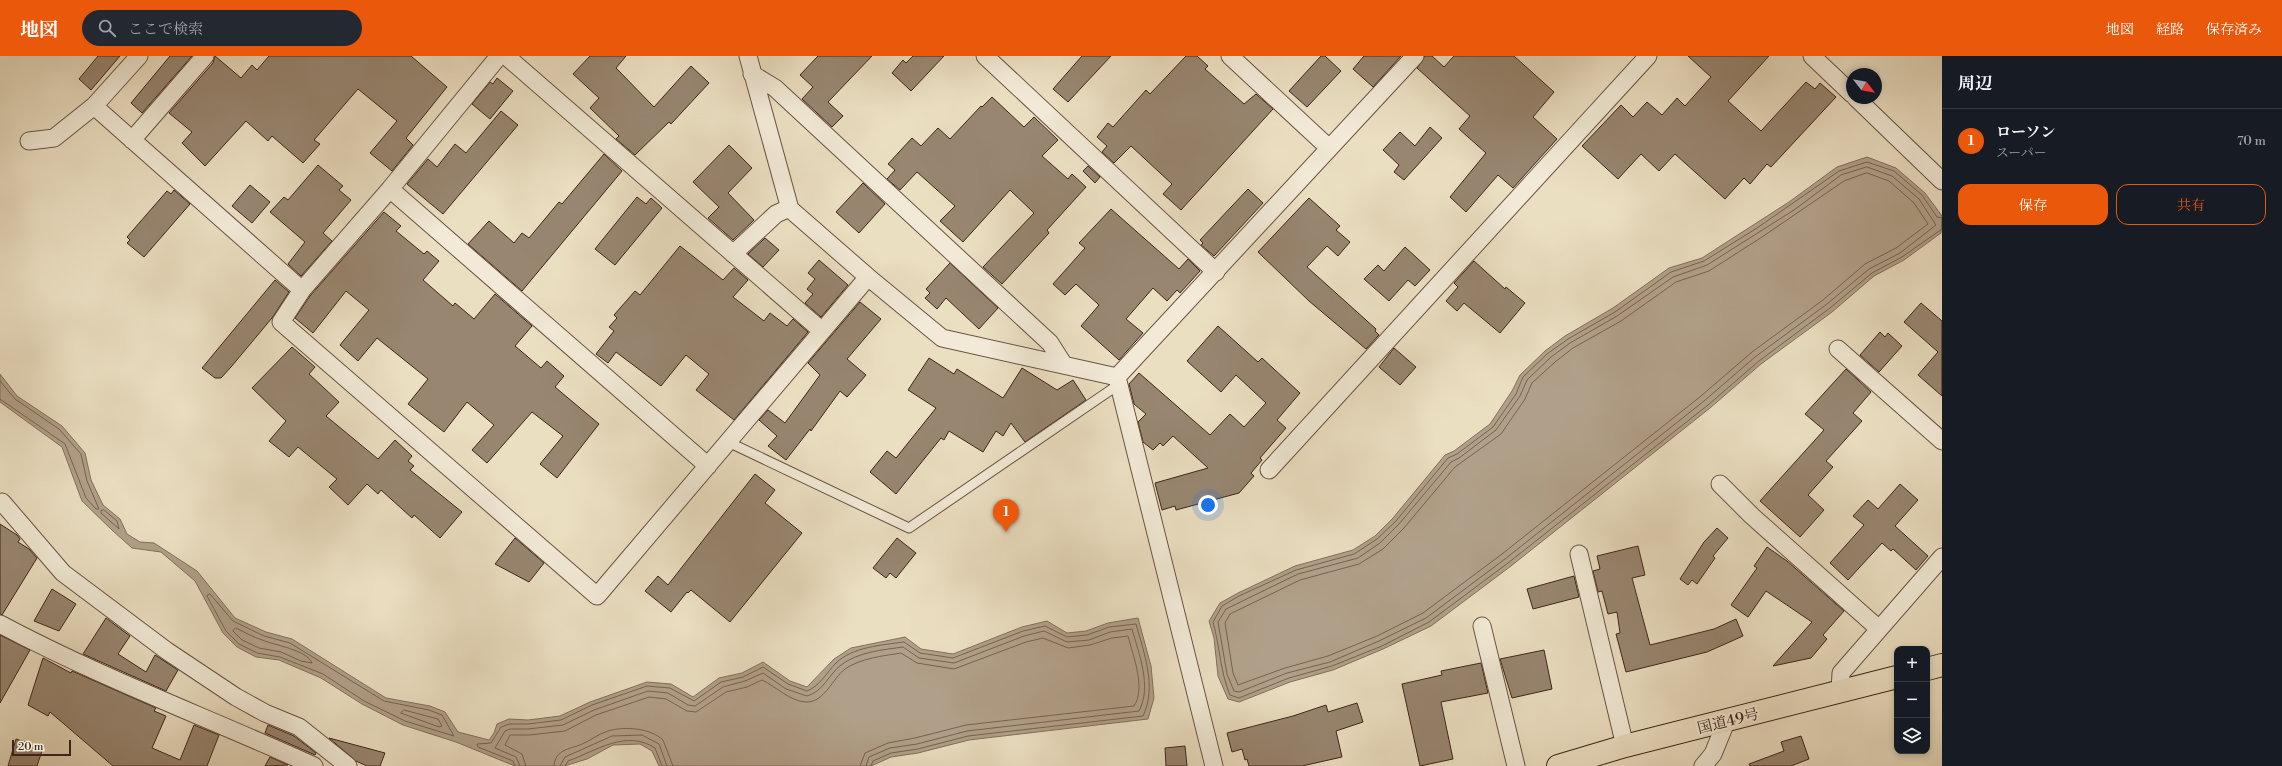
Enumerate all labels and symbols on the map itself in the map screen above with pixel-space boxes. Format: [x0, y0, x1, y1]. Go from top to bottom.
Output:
north arrow [1846, 68, 1882, 104]
your location [1198, 495, 1218, 515]
pin: 1 [993, 499, 1019, 532]
street label: 国道49号 [1695, 705, 1761, 738]
scale bar [12, 738, 71, 757]

